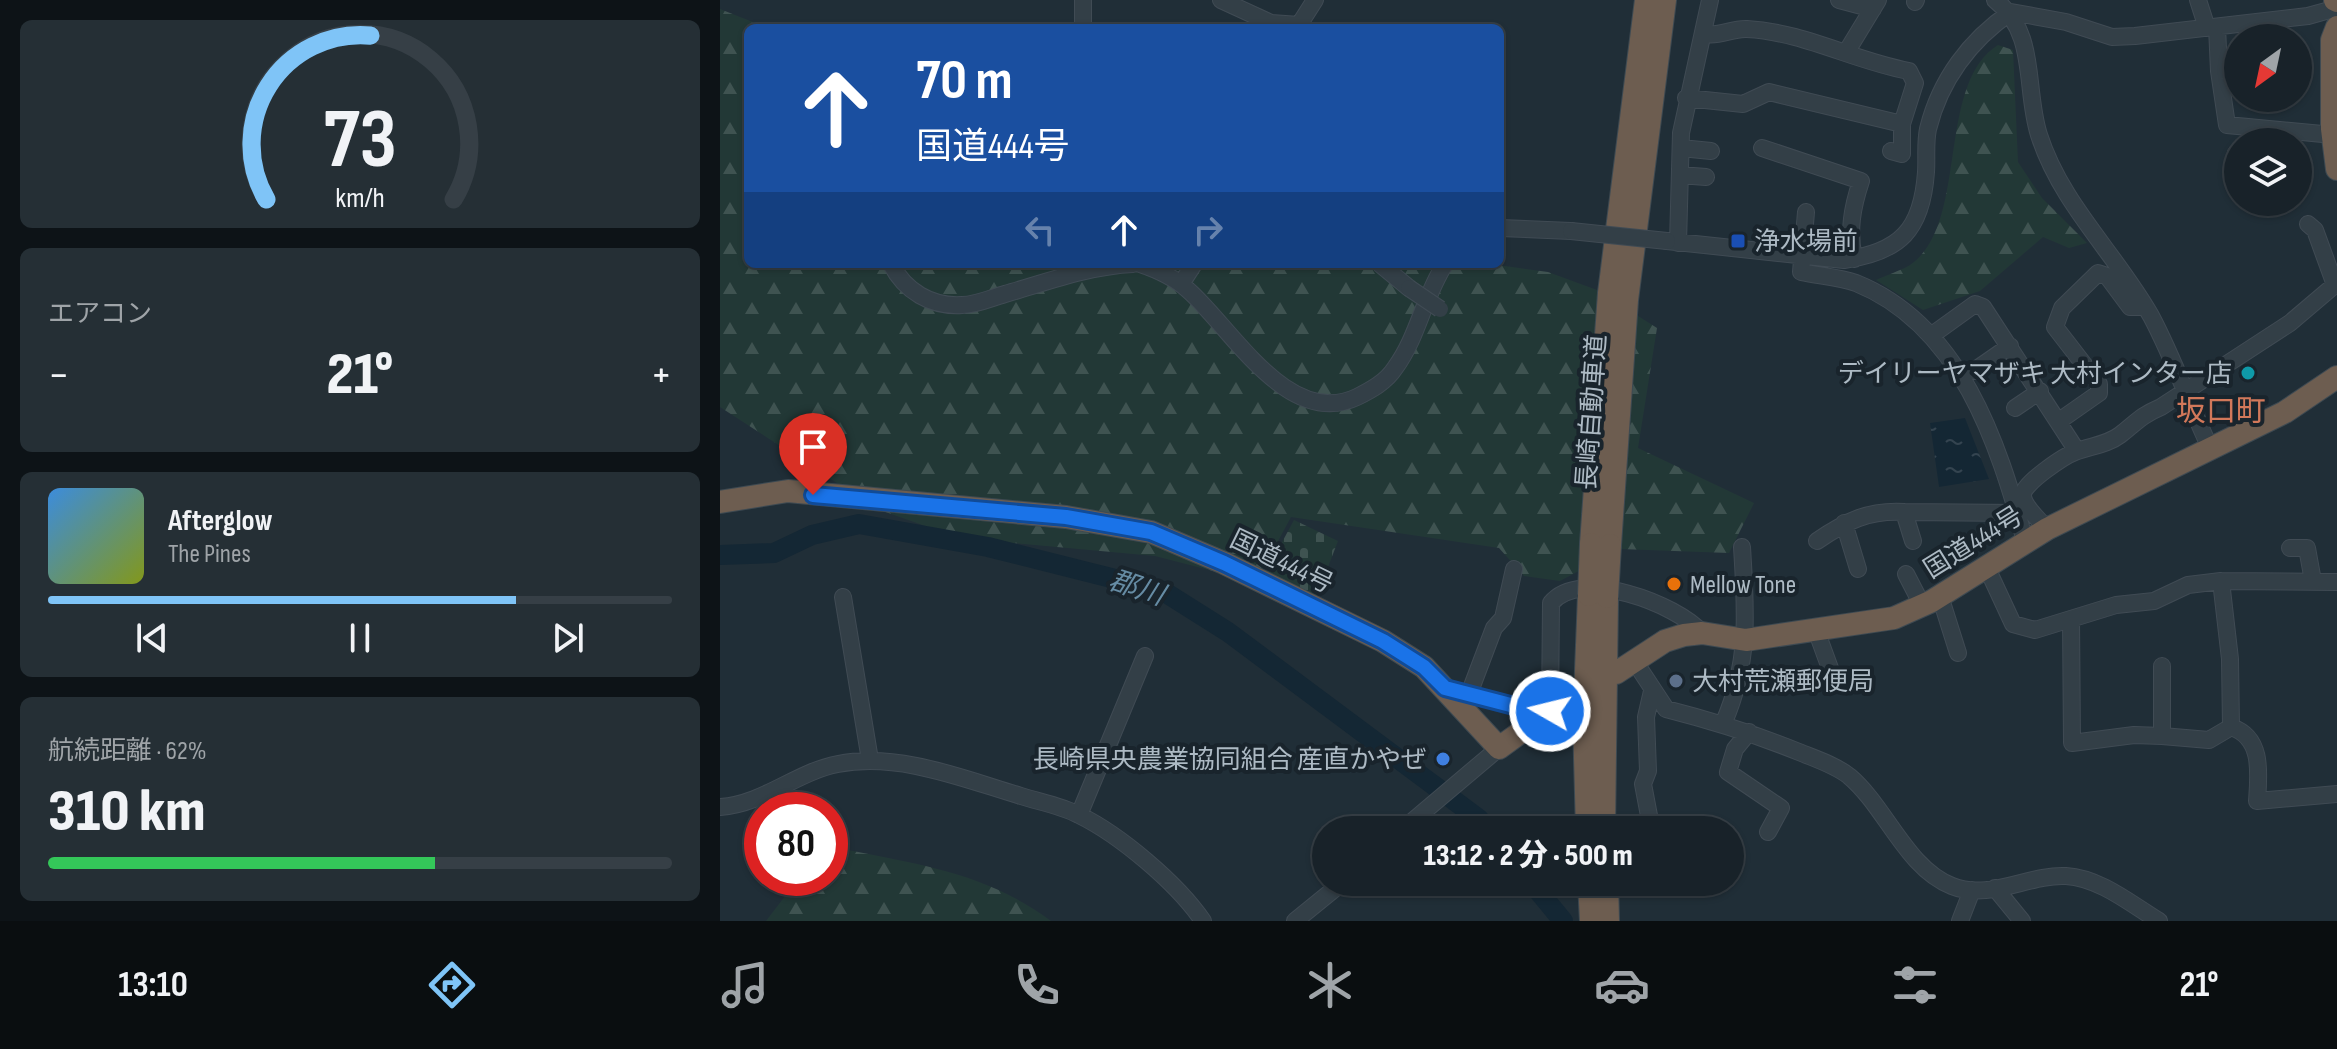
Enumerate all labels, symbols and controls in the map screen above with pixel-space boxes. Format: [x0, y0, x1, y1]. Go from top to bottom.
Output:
north arrow [2224, 24, 2312, 112]
map controls [2224, 24, 2312, 216]
text: 70 m [916, 48, 1013, 115]
icon: ahead [784, 56, 888, 160]
text: 73 [323, 91, 397, 191]
text: 国道444号 [916, 126, 1069, 169]
button: layers [2224, 128, 2312, 216]
text: km/h [335, 181, 385, 216]
icon: left [1018, 208, 1062, 252]
icon: ahead [1102, 208, 1146, 252]
icon: right [1186, 208, 1230, 252]
place label: 浄水場前 [1754, 227, 1858, 258]
marker: 浄水場前 [1729, 232, 1747, 250]
text: エアコン [48, 299, 152, 330]
street label: 長崎自動車道 [1572, 333, 1613, 491]
text: 21° [327, 339, 393, 411]
text: − [48, 349, 70, 402]
text: + [650, 349, 672, 402]
place label: デイリーヤマザキ 大村インター店 [1838, 359, 2232, 390]
marker: デイリーヤマザキ 大村インター店 [2239, 364, 2257, 382]
district label: 坂口町 [2176, 394, 2266, 430]
pin [779, 413, 847, 495]
icon: arrive [791, 425, 835, 469]
street label: 国道444号 [1919, 501, 2029, 586]
text: Afterglow [168, 503, 273, 539]
street label: 国道444号 [1225, 524, 1338, 601]
text: The Pines [168, 539, 251, 570]
water label: 郡川 [1105, 564, 1171, 614]
place label: Mellow Tone [1690, 570, 1796, 601]
marker: Mellow Tone [1665, 575, 1683, 593]
icon: previous [130, 616, 174, 660]
icon: pause [338, 616, 382, 660]
icon: next [546, 616, 590, 660]
place label: 大村荒瀬郵便局 [1692, 667, 1874, 698]
position arrow [1508, 669, 1592, 753]
marker: 大村荒瀬郵便局 [1667, 672, 1685, 690]
text: 航続距離 · 62% [48, 736, 207, 767]
place label: 長崎県央農業協同組合 産直かやぜ [1033, 745, 1427, 776]
marker: 長崎県央農業協同組合 産直かやぜ [1434, 750, 1452, 768]
text: 310 km [48, 776, 206, 848]
speed limit sign: 80 [744, 792, 848, 896]
text: 13:12 · 2 分 · 500 m [1423, 838, 1633, 874]
icon: directions [424, 957, 480, 1013]
icon: music [717, 957, 773, 1013]
icon: phone [1009, 957, 1065, 1013]
icon: climate [1302, 957, 1358, 1013]
icon: car [1594, 957, 1650, 1013]
icon: filters [1887, 957, 1943, 1013]
text: 13:10 [118, 964, 188, 1007]
text: 21° [2180, 964, 2219, 1007]

